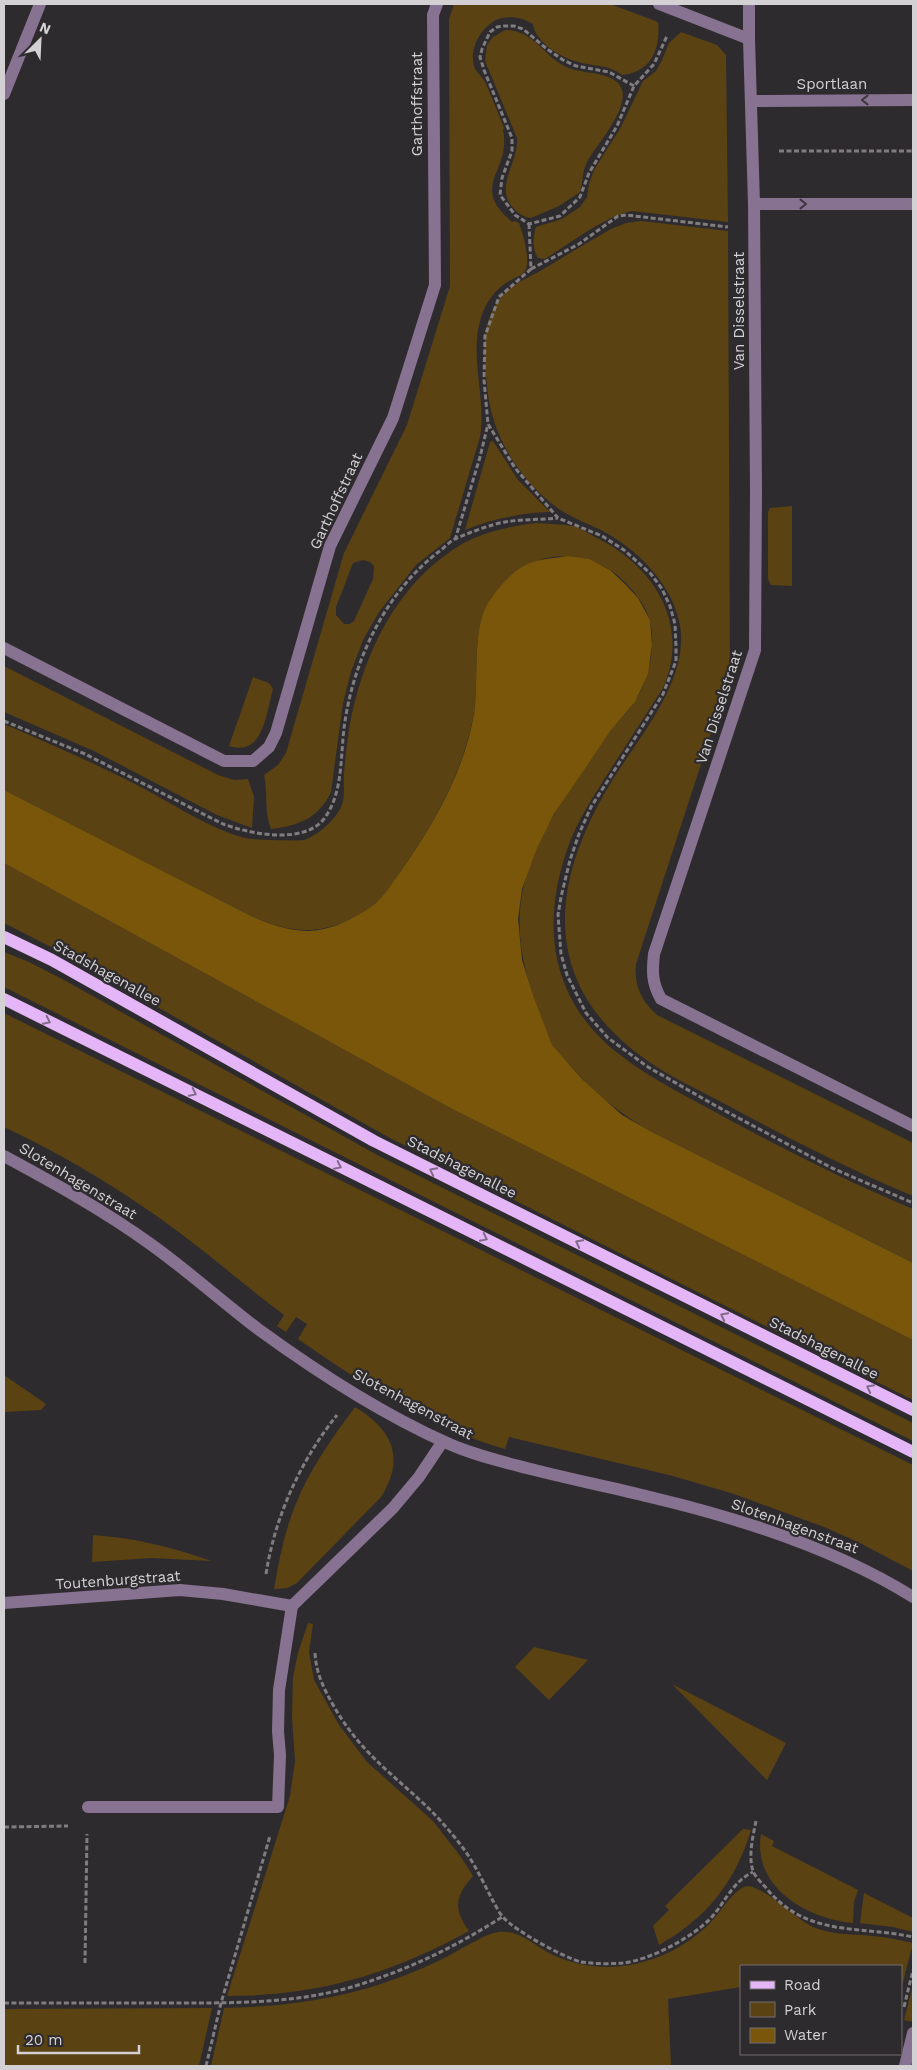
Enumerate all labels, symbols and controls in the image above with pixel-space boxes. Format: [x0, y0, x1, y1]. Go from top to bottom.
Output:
north arrow [15, 15, 65, 65]
text: N [37, 19, 53, 38]
street label: Garthoffstraat [408, 51, 426, 156]
street label: Sportlaan [797, 75, 867, 93]
one-way arrow [860, 95, 868, 105]
one-way arrow [800, 199, 807, 209]
street label: Van Disselstraat [730, 251, 748, 370]
street label: Garthoffstraat [306, 449, 367, 552]
street label: Van Disselstraat [692, 647, 746, 766]
street label: Stadshagenallee [50, 936, 164, 1010]
one-way arrow [42, 1015, 51, 1025]
one-way arrow [188, 1087, 197, 1098]
street label: Stadshagenallee [404, 1132, 520, 1202]
street label: Slotenhagenstraat [16, 1139, 141, 1224]
one-way arrow [333, 1160, 342, 1170]
one-way arrow [430, 1167, 439, 1177]
one-way arrow [479, 1232, 488, 1242]
one-way arrow [575, 1239, 584, 1249]
one-way arrow [720, 1312, 729, 1322]
street label: Stadshagenallee [766, 1313, 882, 1383]
street label: Slotenhagenstraat [350, 1365, 477, 1444]
one-way arrow [866, 1385, 875, 1395]
street label: Slotenhagenstraat [729, 1495, 862, 1558]
street label: Toutenburgstraat [55, 1567, 182, 1593]
legend [740, 1965, 902, 2055]
text: Road [784, 1976, 821, 1994]
text: Park [784, 2001, 817, 2019]
scale bar [18, 2022, 139, 2054]
text: Water [784, 2026, 827, 2044]
text: 20 m [25, 2031, 63, 2049]

